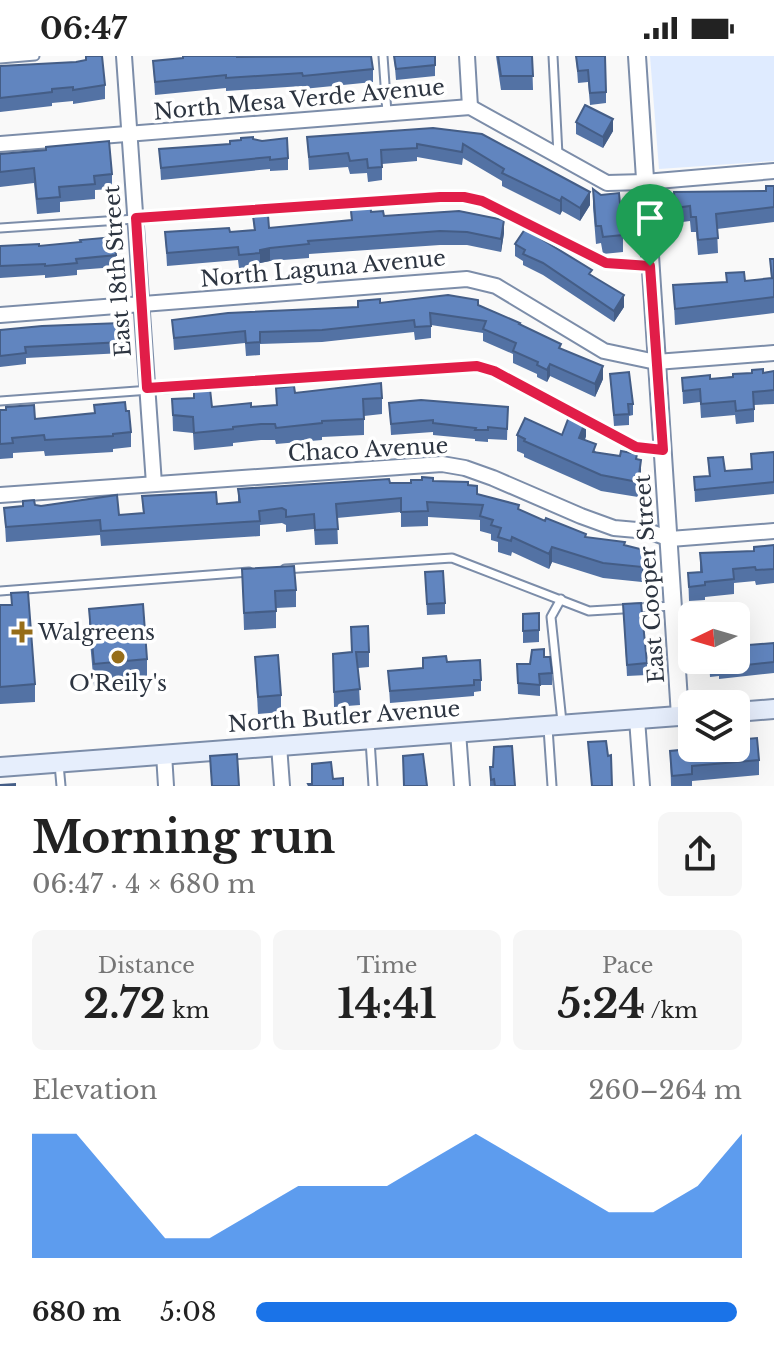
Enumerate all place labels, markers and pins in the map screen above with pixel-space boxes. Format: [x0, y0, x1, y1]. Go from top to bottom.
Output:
pin [616, 184, 684, 266]
place label: Walgreens [37, 619, 155, 646]
marker: Walgreens [13, 623, 31, 641]
marker: O'Reily's [109, 648, 127, 666]
place label: O'Reily's [69, 670, 167, 697]

